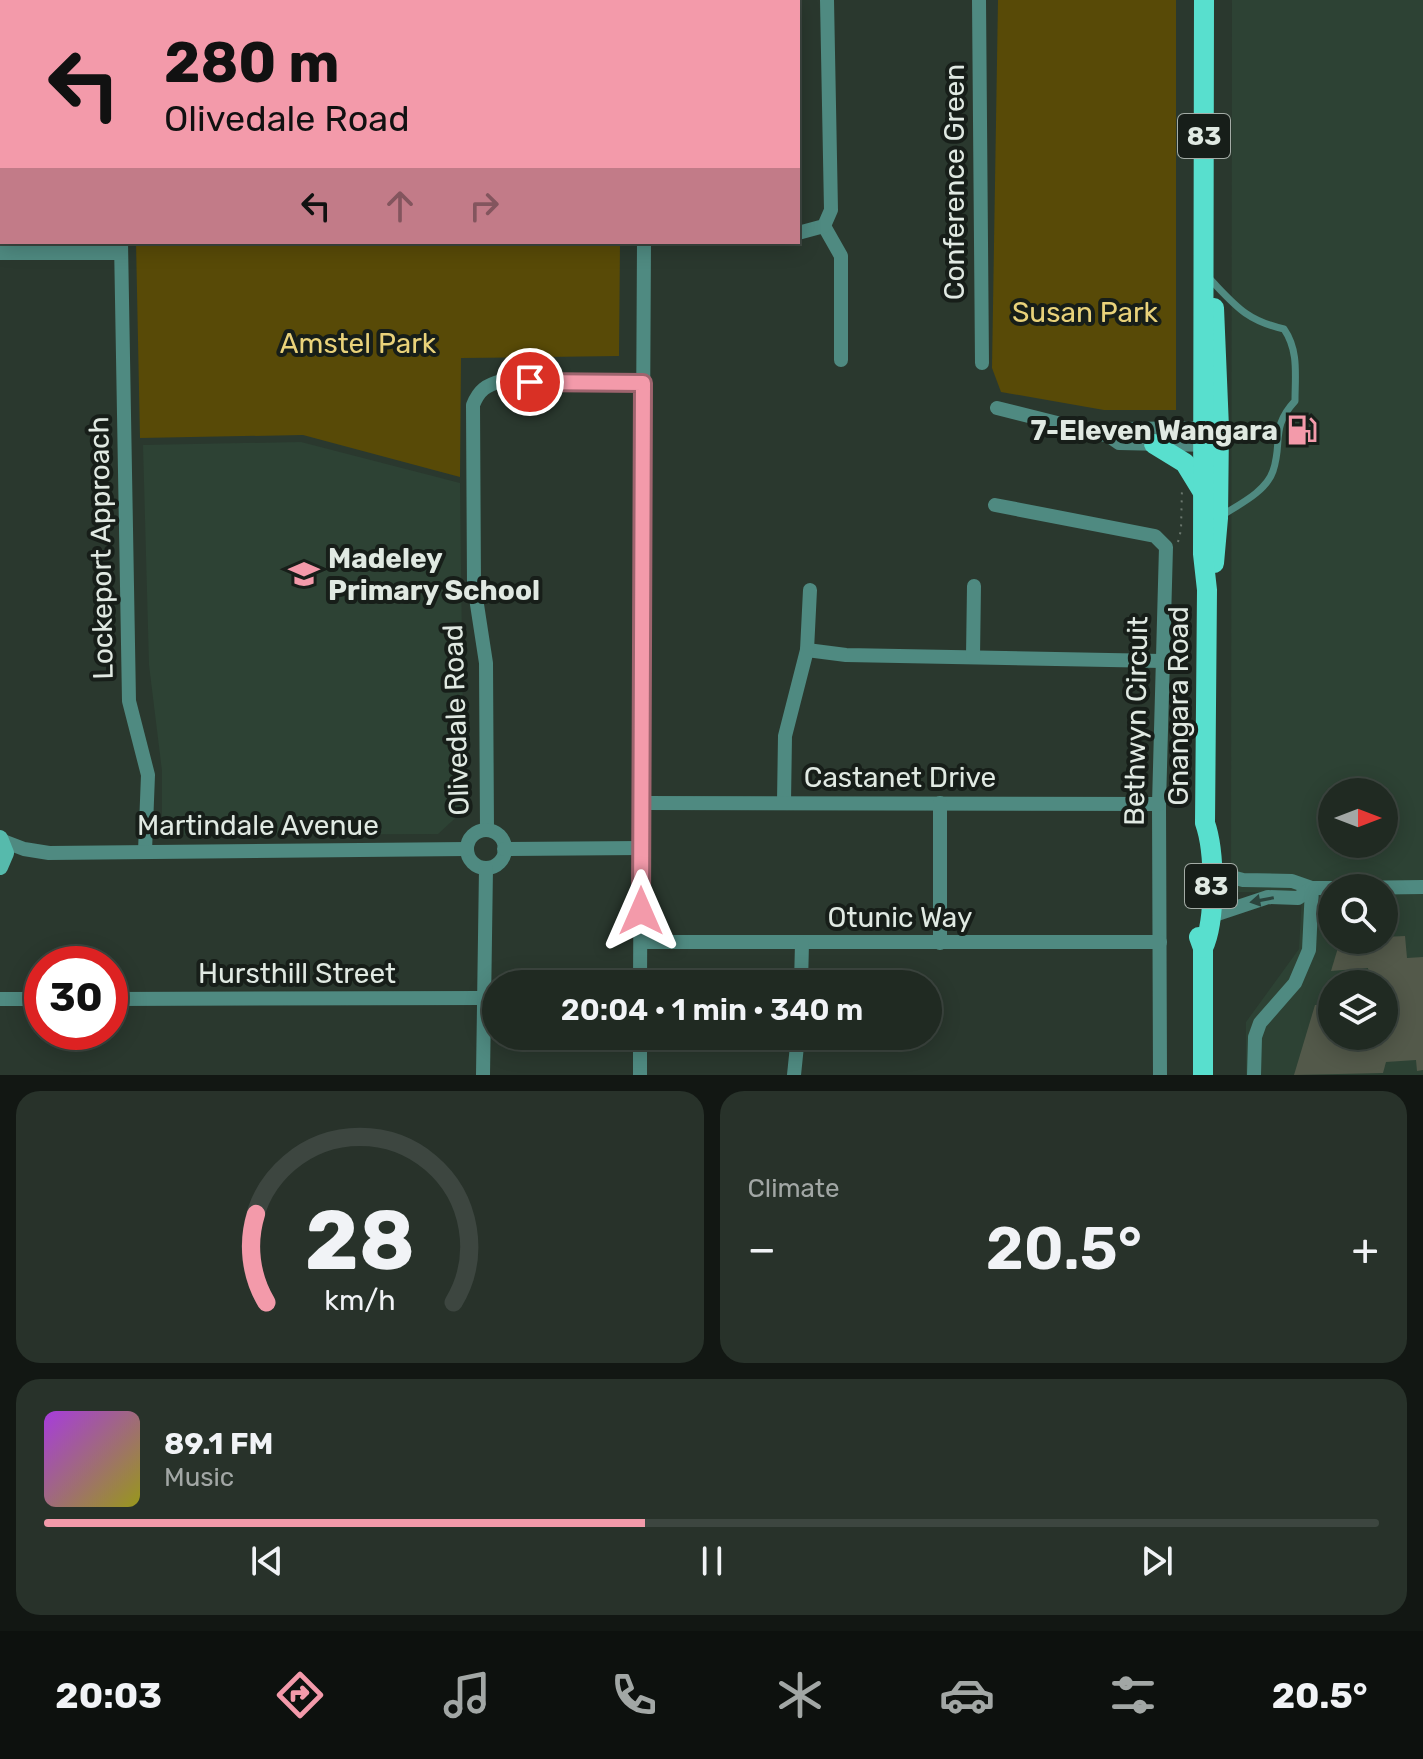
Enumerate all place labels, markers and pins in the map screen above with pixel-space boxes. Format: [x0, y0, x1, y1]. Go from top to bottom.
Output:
pin [496, 348, 564, 416]
fuel station icon: 7-Eleven Wangara [1285, 413, 1319, 447]
place label: 7-Eleven Wangara [1030, 414, 1278, 447]
place label: Madeley Primary School [328, 542, 540, 607]
school or university icon: Madeley Primary School [287, 557, 321, 591]

